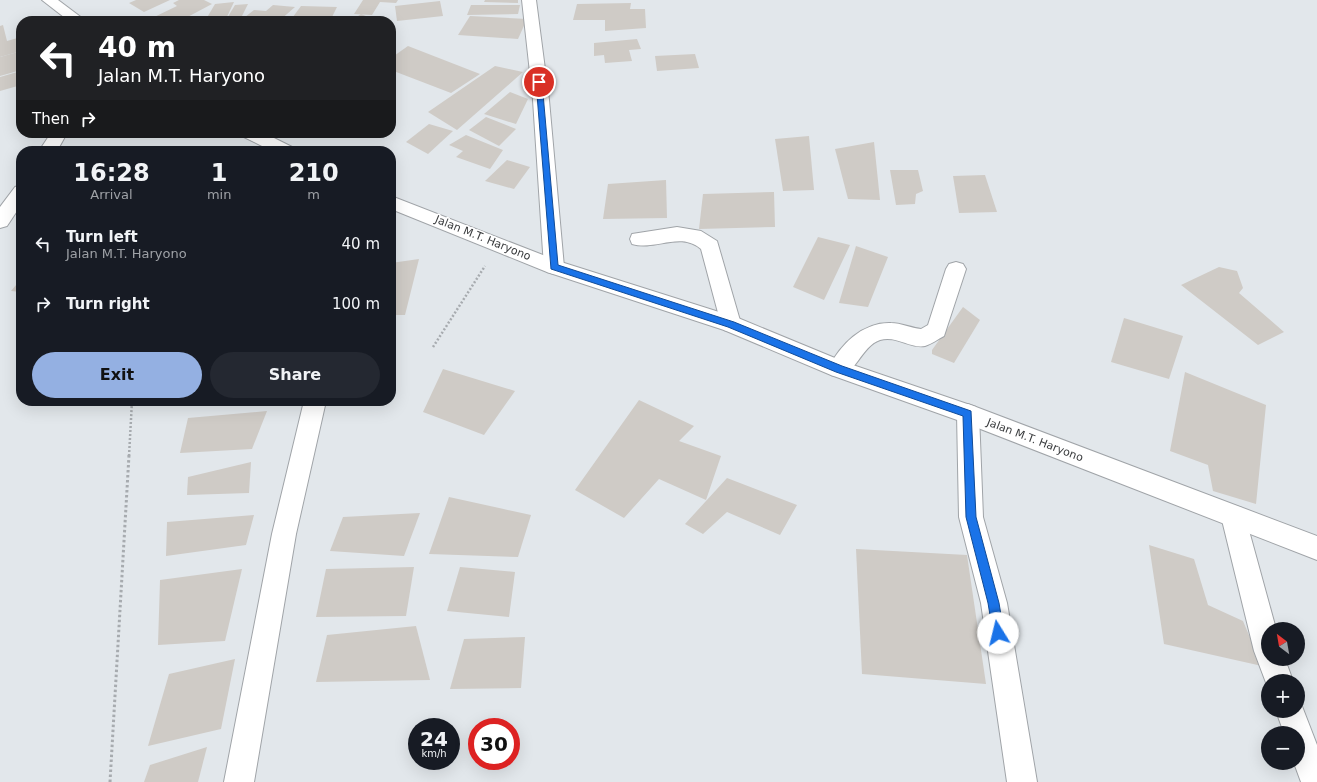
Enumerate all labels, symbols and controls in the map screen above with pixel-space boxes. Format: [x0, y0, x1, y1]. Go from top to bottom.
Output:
text: 40 m [98, 31, 176, 64]
icon: left [32, 32, 84, 84]
text: Jalan M.T. Haryono [98, 65, 265, 86]
pin [522, 65, 556, 99]
icon: arrive [528, 71, 550, 93]
icon: right [77, 108, 99, 130]
text: Then [32, 110, 69, 128]
text: 16:28 [73, 159, 150, 187]
text: 1 [211, 159, 227, 187]
text: 210 [289, 159, 339, 187]
text: Arrival [90, 187, 133, 202]
text: min [207, 187, 231, 202]
text: m [307, 187, 320, 202]
street label: Jalan M.T. Haryono [432, 212, 533, 263]
text: Turn left [66, 228, 138, 246]
icon: left [32, 233, 54, 255]
text: 40 m [342, 235, 380, 253]
text: Jalan M.T. Haryono [66, 246, 187, 261]
icon: right [32, 293, 54, 315]
text: Turn right [66, 295, 150, 313]
text: 100 m [332, 295, 380, 313]
button: Exit [32, 352, 202, 398]
button: Share [210, 352, 380, 398]
street label: Jalan M.T. Haryono [984, 415, 1085, 464]
position arrow [977, 612, 1019, 654]
north arrow [1261, 622, 1305, 666]
map controls [1261, 622, 1305, 770]
button: + [1261, 674, 1305, 718]
speed limit sign: 30 [468, 718, 520, 770]
button: − [1261, 726, 1305, 770]
text: 24 [420, 727, 448, 751]
text: km/h [421, 748, 447, 759]

